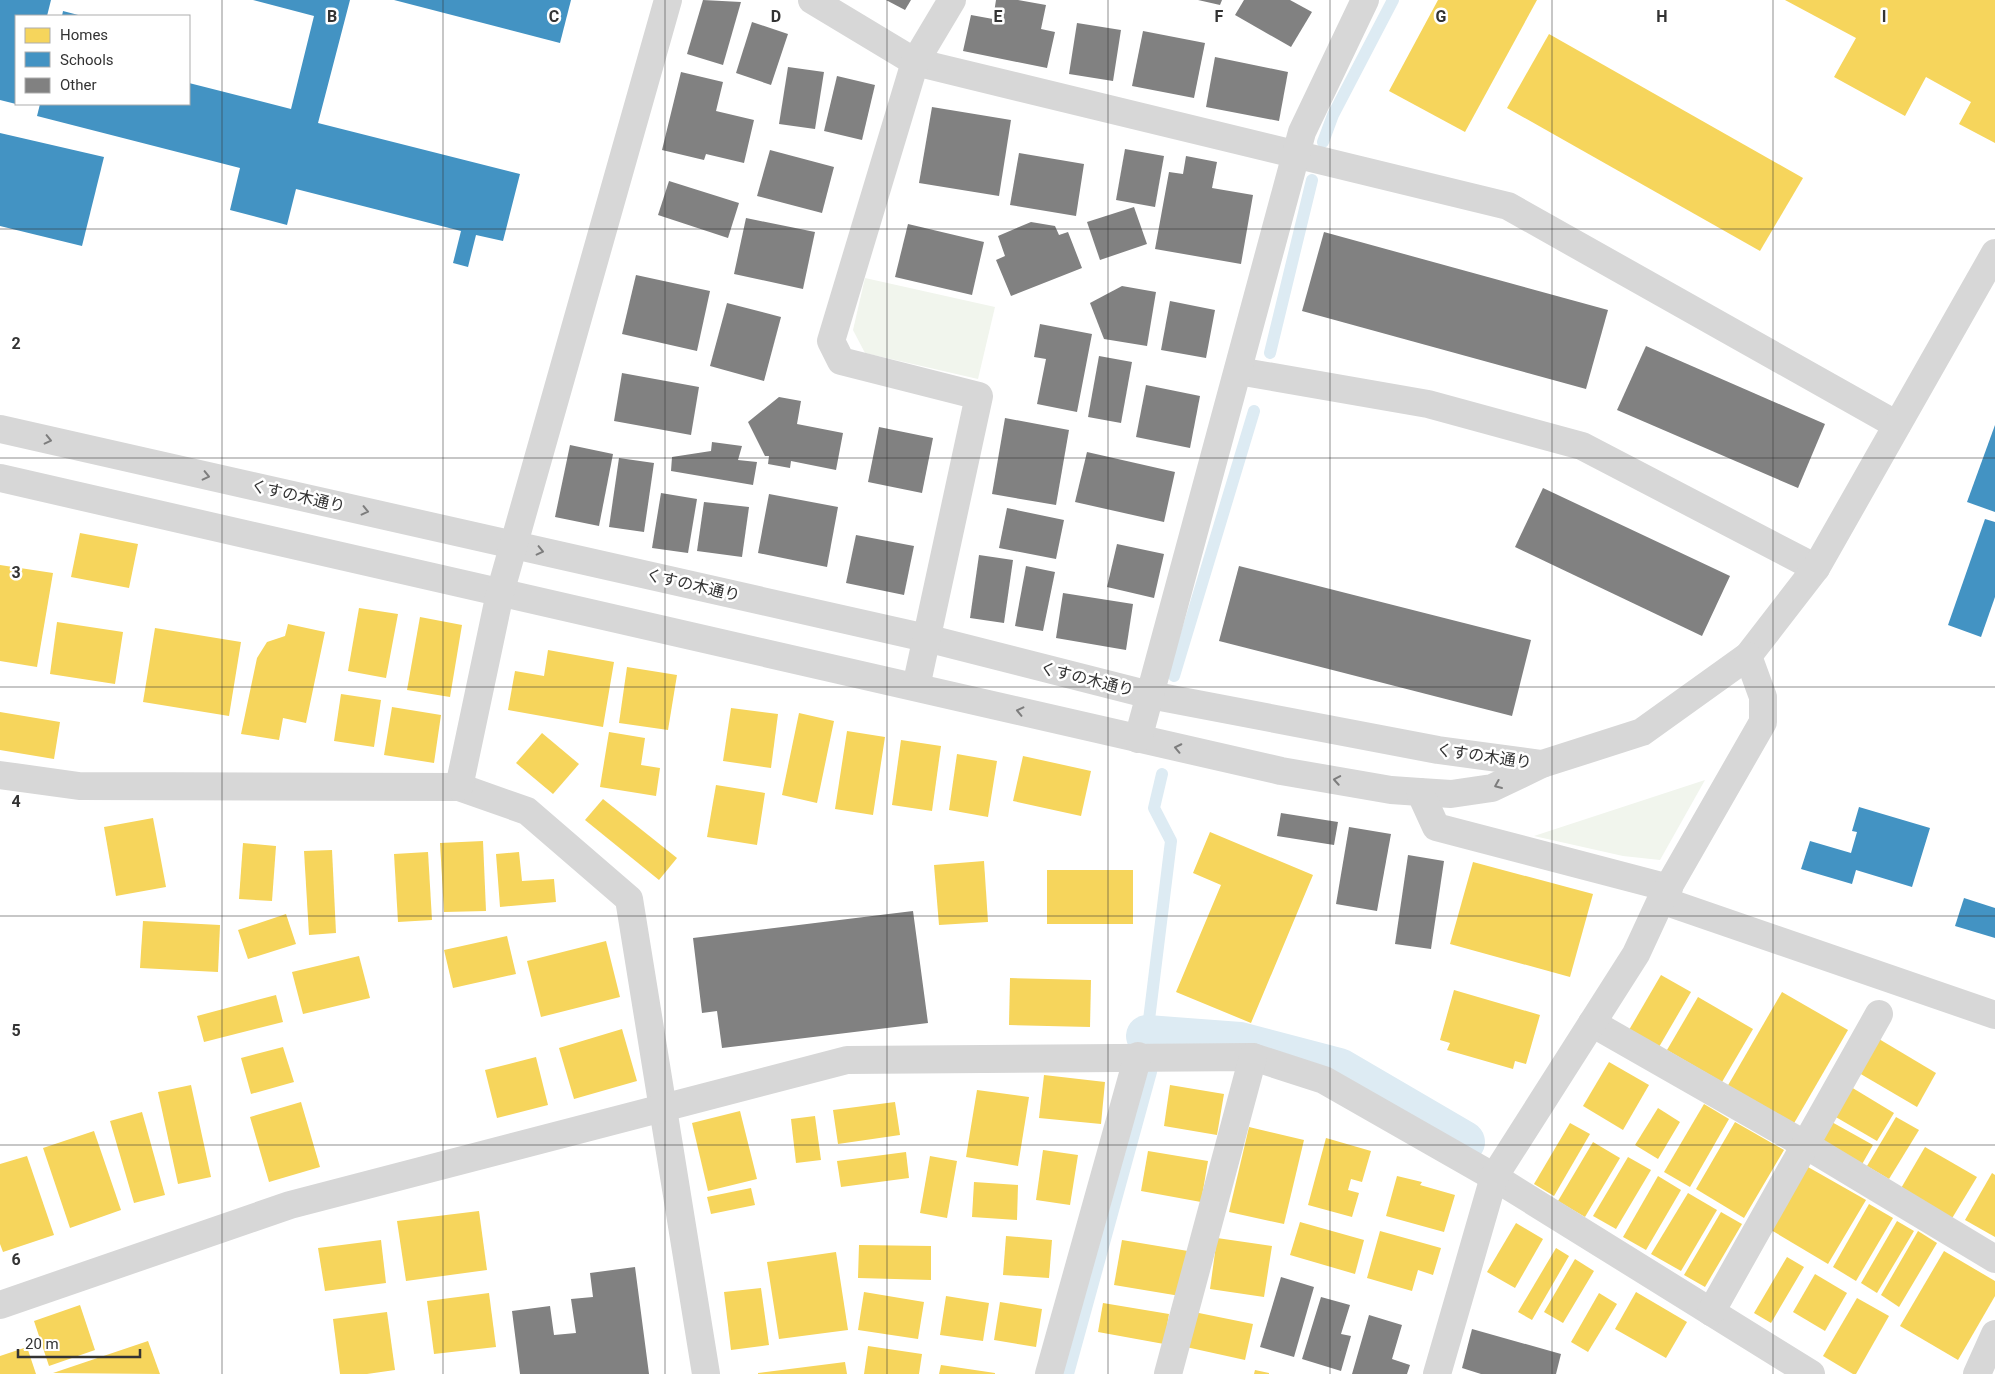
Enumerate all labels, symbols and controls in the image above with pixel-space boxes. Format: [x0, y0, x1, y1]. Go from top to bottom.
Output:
text: B [327, 7, 337, 26]
text: C [549, 7, 559, 26]
text: D [771, 7, 781, 26]
text: E [994, 7, 1003, 26]
text: F [1215, 7, 1224, 26]
text: G [1436, 7, 1447, 26]
text: H [1656, 7, 1668, 26]
text: I [1882, 7, 1886, 26]
legend [15, 15, 190, 105]
text: Homes [60, 26, 108, 44]
text: Schools [60, 51, 114, 69]
text: Other [60, 76, 97, 94]
text: 2 [11, 334, 21, 353]
one-way arrow [43, 434, 52, 445]
one-way arrow [202, 470, 211, 481]
street label: くすの木通り [249, 476, 347, 516]
one-way arrow [360, 505, 369, 516]
one-way arrow [536, 545, 545, 556]
text: 3 [11, 563, 21, 582]
street label: くすの木通り [644, 565, 742, 605]
street label: くすの木通り [1038, 658, 1136, 700]
one-way arrow [1015, 706, 1024, 717]
street label: くすの木通り [1435, 740, 1533, 772]
one-way arrow [1174, 743, 1182, 754]
one-way arrow [1333, 776, 1342, 786]
one-way arrow [1494, 778, 1503, 789]
text: 4 [11, 792, 21, 811]
text: 5 [11, 1021, 21, 1040]
text: 6 [11, 1250, 21, 1269]
scale bar [18, 1326, 140, 1358]
text: 20 m [25, 1335, 59, 1353]

